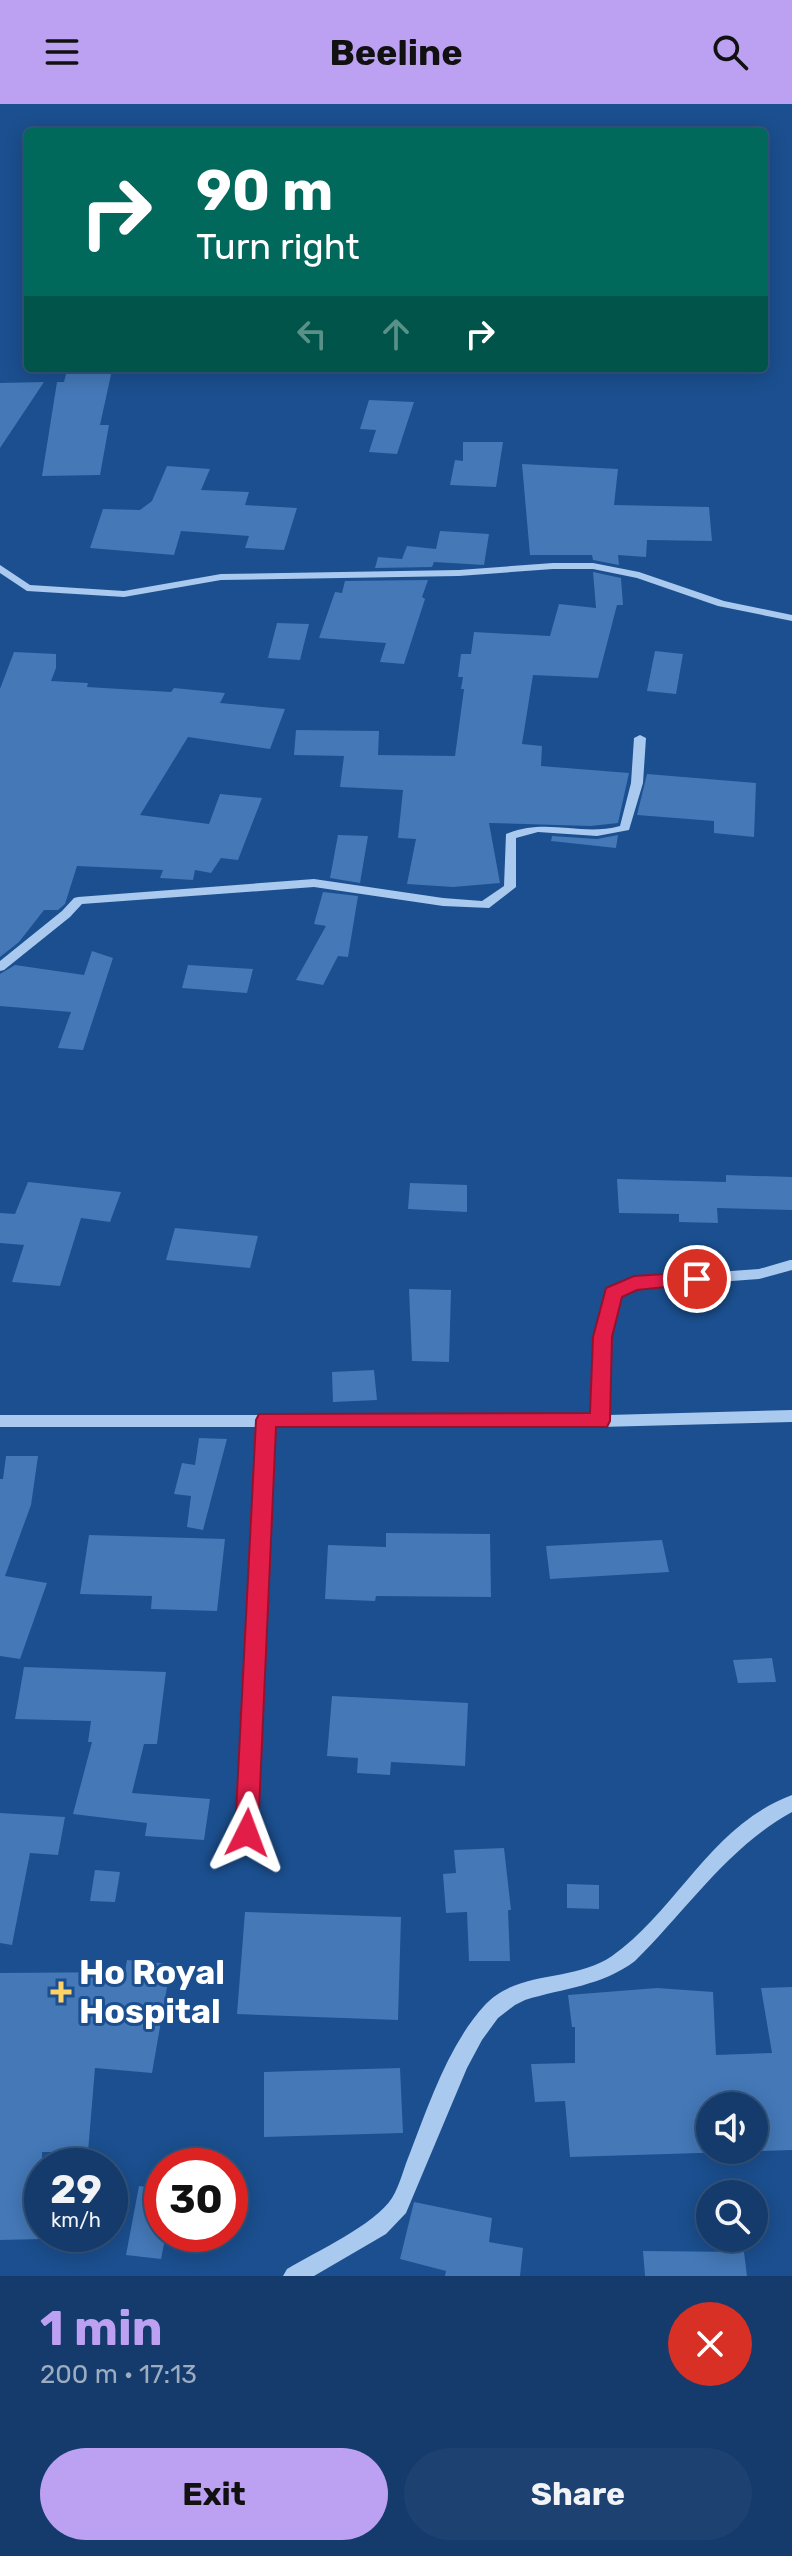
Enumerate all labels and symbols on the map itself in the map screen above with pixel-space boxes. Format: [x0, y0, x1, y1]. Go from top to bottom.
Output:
pin [663, 1245, 731, 1313]
position arrow [205, 1791, 289, 1875]
place label: Ho Royal Hospital [79, 1952, 225, 2032]
marker: Ho Royal Hospital [50, 1981, 72, 2003]
speed limit sign: 30 [144, 2148, 248, 2252]

